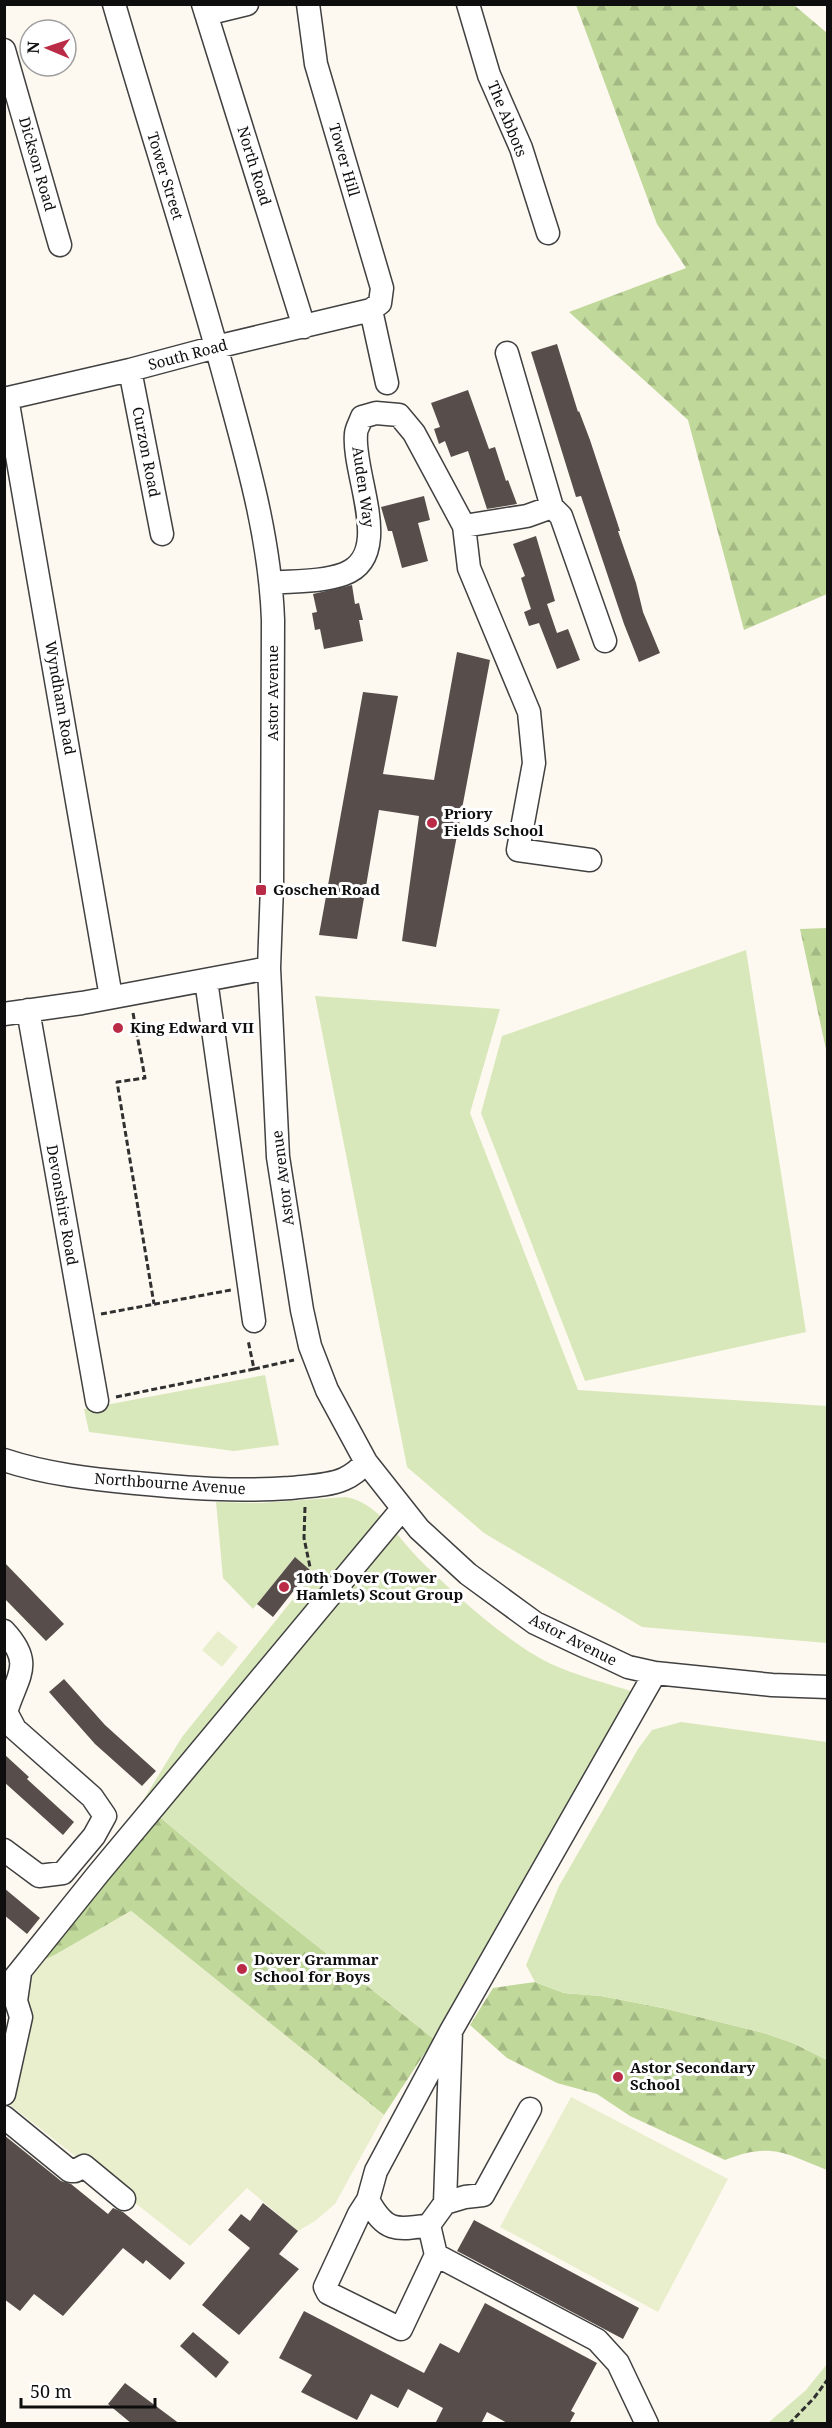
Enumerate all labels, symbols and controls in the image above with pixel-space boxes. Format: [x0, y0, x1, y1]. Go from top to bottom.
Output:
north arrow [18, 18, 78, 78]
text: N [22, 40, 44, 54]
street label: The Abbots [484, 78, 532, 160]
street label: Dickson Road [15, 114, 61, 213]
street label: Tower Hill [325, 121, 365, 199]
street label: North Road [233, 124, 277, 208]
street label: Tower Street [143, 129, 189, 222]
street label: South Road [146, 334, 230, 374]
street label: Curzon Road [128, 405, 166, 499]
street label: Auden Way [348, 445, 380, 529]
street label: Wyndham Road [41, 639, 81, 756]
street label: Astor Avenue [262, 645, 282, 741]
place label: Priory Fields School [444, 803, 544, 840]
marker: Priory Fields School [425, 816, 439, 830]
place label: Goschen Road [273, 879, 380, 899]
marker: Goschen Road [254, 883, 268, 897]
place label: King Edward VII [130, 1017, 254, 1037]
marker: King Edward VII [111, 1021, 125, 1035]
street label: Astor Avenue [266, 1129, 298, 1227]
street label: Devonshire Road [43, 1143, 83, 1267]
street label: Northbourne Avenue [94, 1468, 246, 1498]
place label: 10th Dover (Tower Hamlets) Scout Group [296, 1567, 463, 1604]
marker: 10th Dover (Tower Hamlets) Scout Group [277, 1580, 291, 1594]
street label: Astor Avenue [526, 1608, 621, 1670]
place label: Dover Grammar School for Boys [254, 1949, 379, 1986]
marker: Dover Grammar School for Boys [235, 1962, 249, 1976]
place label: Astor Secondary School [630, 2057, 756, 2094]
marker: Astor Secondary School [611, 2070, 625, 2084]
scale bar [21, 2371, 154, 2409]
text: 50 m [30, 2379, 72, 2403]

